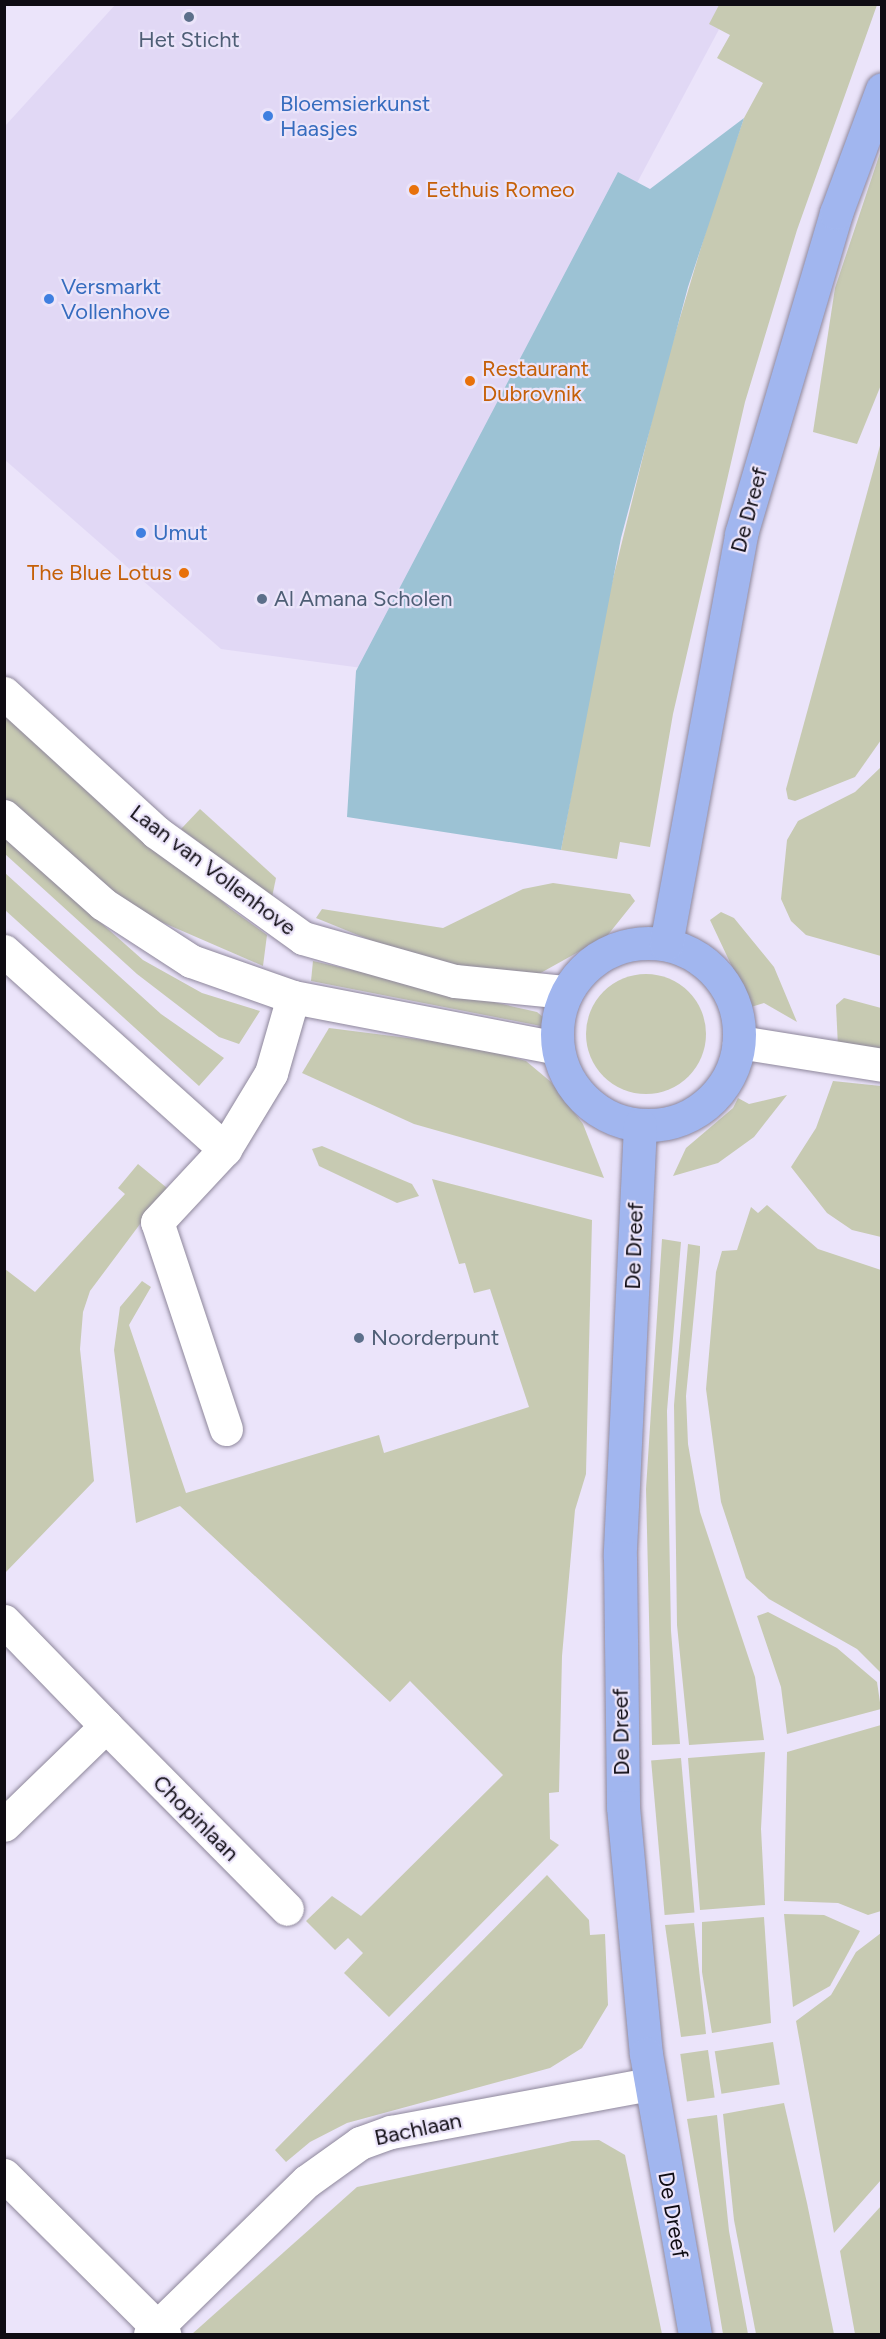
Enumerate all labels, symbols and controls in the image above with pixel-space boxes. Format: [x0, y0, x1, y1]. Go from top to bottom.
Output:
marker: Het Sticht [182, 10, 196, 24]
place label: Het Sticht [138, 27, 240, 53]
place label: Bloemsierkunst Haasjes [280, 90, 430, 142]
marker: Bloemsierkunst Haasjes [261, 109, 275, 123]
place label: Eethuis Romeo [426, 177, 575, 203]
marker: Eethuis Romeo [407, 183, 421, 197]
place label: Versmarkt Vollenhove [61, 273, 170, 324]
marker: Versmarkt Vollenhove [42, 292, 56, 306]
place label: Restaurant Dubrovnik [482, 355, 589, 406]
marker: Restaurant Dubrovnik [463, 374, 477, 388]
street label: De Dreef [725, 464, 773, 556]
place label: Umut [153, 520, 208, 546]
marker: Umut [134, 526, 148, 540]
place label: The Blue Lotus [27, 560, 172, 586]
marker: The Blue Lotus [177, 566, 191, 580]
place label: Al Amana Scholen [274, 586, 453, 612]
marker: Al Amana Scholen [255, 592, 269, 606]
street label: Laan van Vollenhove [125, 799, 301, 941]
street label: De Dreef [619, 1202, 649, 1290]
place label: Noorderpunt [371, 1325, 499, 1351]
marker: Noorderpunt [352, 1331, 366, 1345]
street label: De Dreef [607, 1688, 635, 1776]
street label: Chopinlaan [147, 1769, 245, 1867]
street label: Bachlaan [372, 2107, 464, 2151]
street label: De Dreef [652, 2170, 694, 2260]

